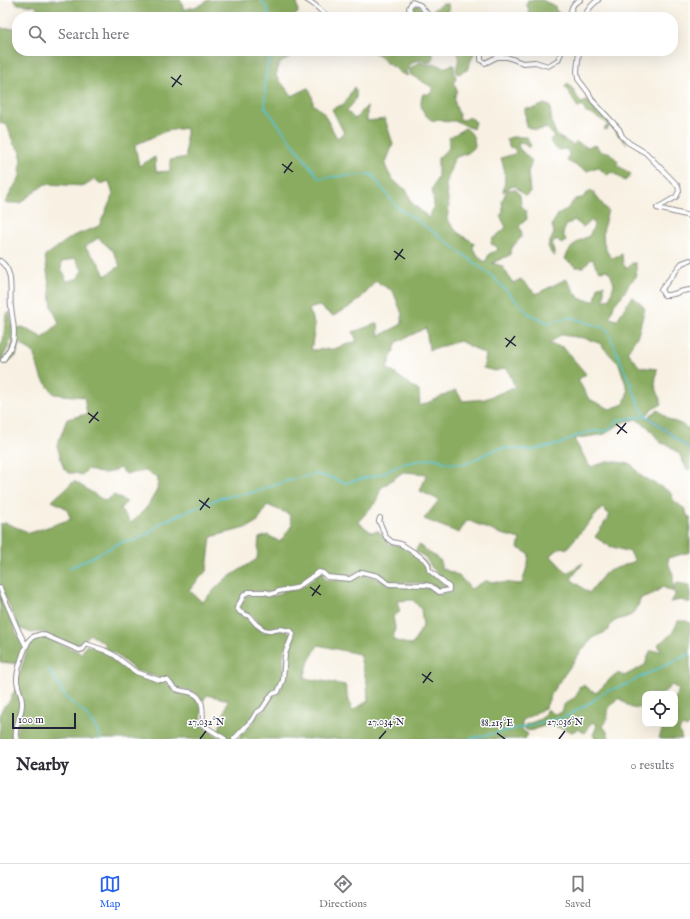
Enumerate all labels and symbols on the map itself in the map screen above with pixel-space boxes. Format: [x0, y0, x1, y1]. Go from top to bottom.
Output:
scale bar [12, 711, 76, 730]
text: 27.032°N [188, 716, 225, 729]
text: 27.034°N [368, 716, 405, 729]
text: 27.036°N [547, 716, 583, 729]
text: 88.215°E [481, 717, 513, 730]

